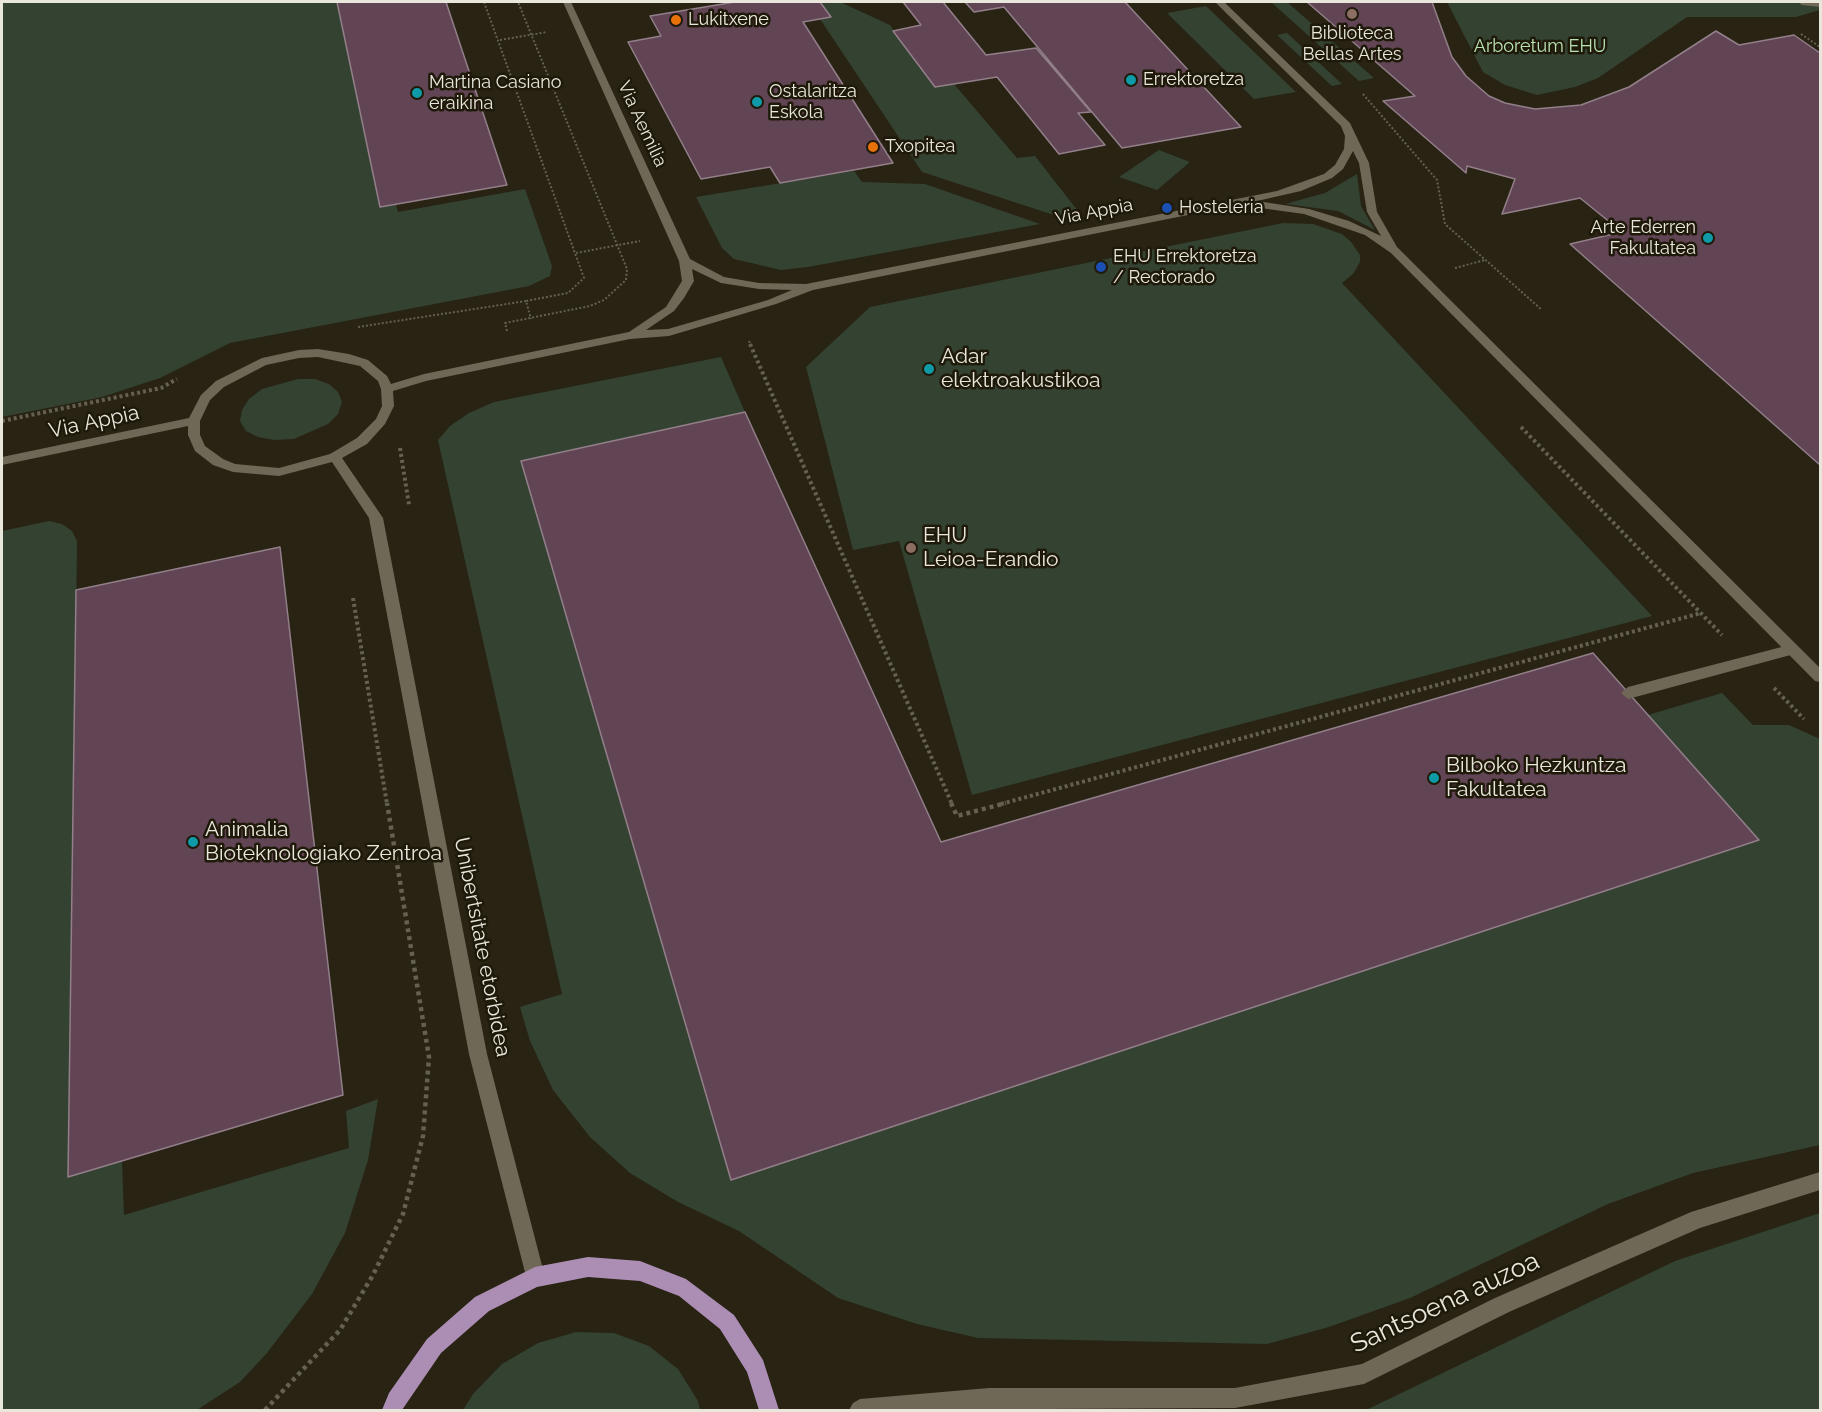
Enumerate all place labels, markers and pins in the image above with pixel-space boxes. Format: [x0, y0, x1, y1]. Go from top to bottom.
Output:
marker: Biblioteca Bellas Artes [1345, 7, 1359, 21]
place label: Lukitxene [688, 9, 769, 31]
marker: Lukitxene [669, 13, 683, 27]
place label: Biblioteca Bellas Artes [1302, 23, 1402, 66]
place label: Errektoretza [1143, 69, 1244, 91]
place label: Martina Casiano eraikina [429, 72, 561, 115]
marker: Errektoretza [1124, 73, 1138, 87]
place label: Ostalaritza Eskola [769, 81, 857, 124]
marker: Martina Casiano eraikina [410, 86, 424, 100]
marker: Ostalaritza Eskola [750, 95, 764, 109]
place label: Txopitea [885, 136, 955, 158]
marker: Txopitea [866, 140, 880, 154]
place label: Hosteleria [1179, 197, 1263, 219]
marker: Hosteleria [1160, 201, 1174, 215]
place label: Arte Ederren Fakultatea [1591, 217, 1696, 260]
marker: Arte Ederren Fakultatea [1701, 231, 1715, 245]
place label: EHU Errektoretza / Rectorado [1113, 246, 1257, 288]
marker: EHU Errektoretza / Rectorado [1094, 260, 1108, 274]
place label: Adar elektroakustikoa [941, 344, 1100, 394]
marker: Adar elektroakustikoa [922, 362, 936, 376]
place label: EHU Leioa-Erandio [923, 523, 1059, 573]
marker: EHU Leioa-Erandio [904, 541, 918, 555]
place label: Bilboko Hezkuntza Fakultatea [1446, 753, 1627, 803]
marker: Bilboko Hezkuntza Fakultatea [1427, 771, 1441, 785]
place label: Animalia Bioteknologiako Zentroa [205, 817, 442, 867]
marker: Animalia Bioteknologiako Zentroa [186, 835, 200, 849]

